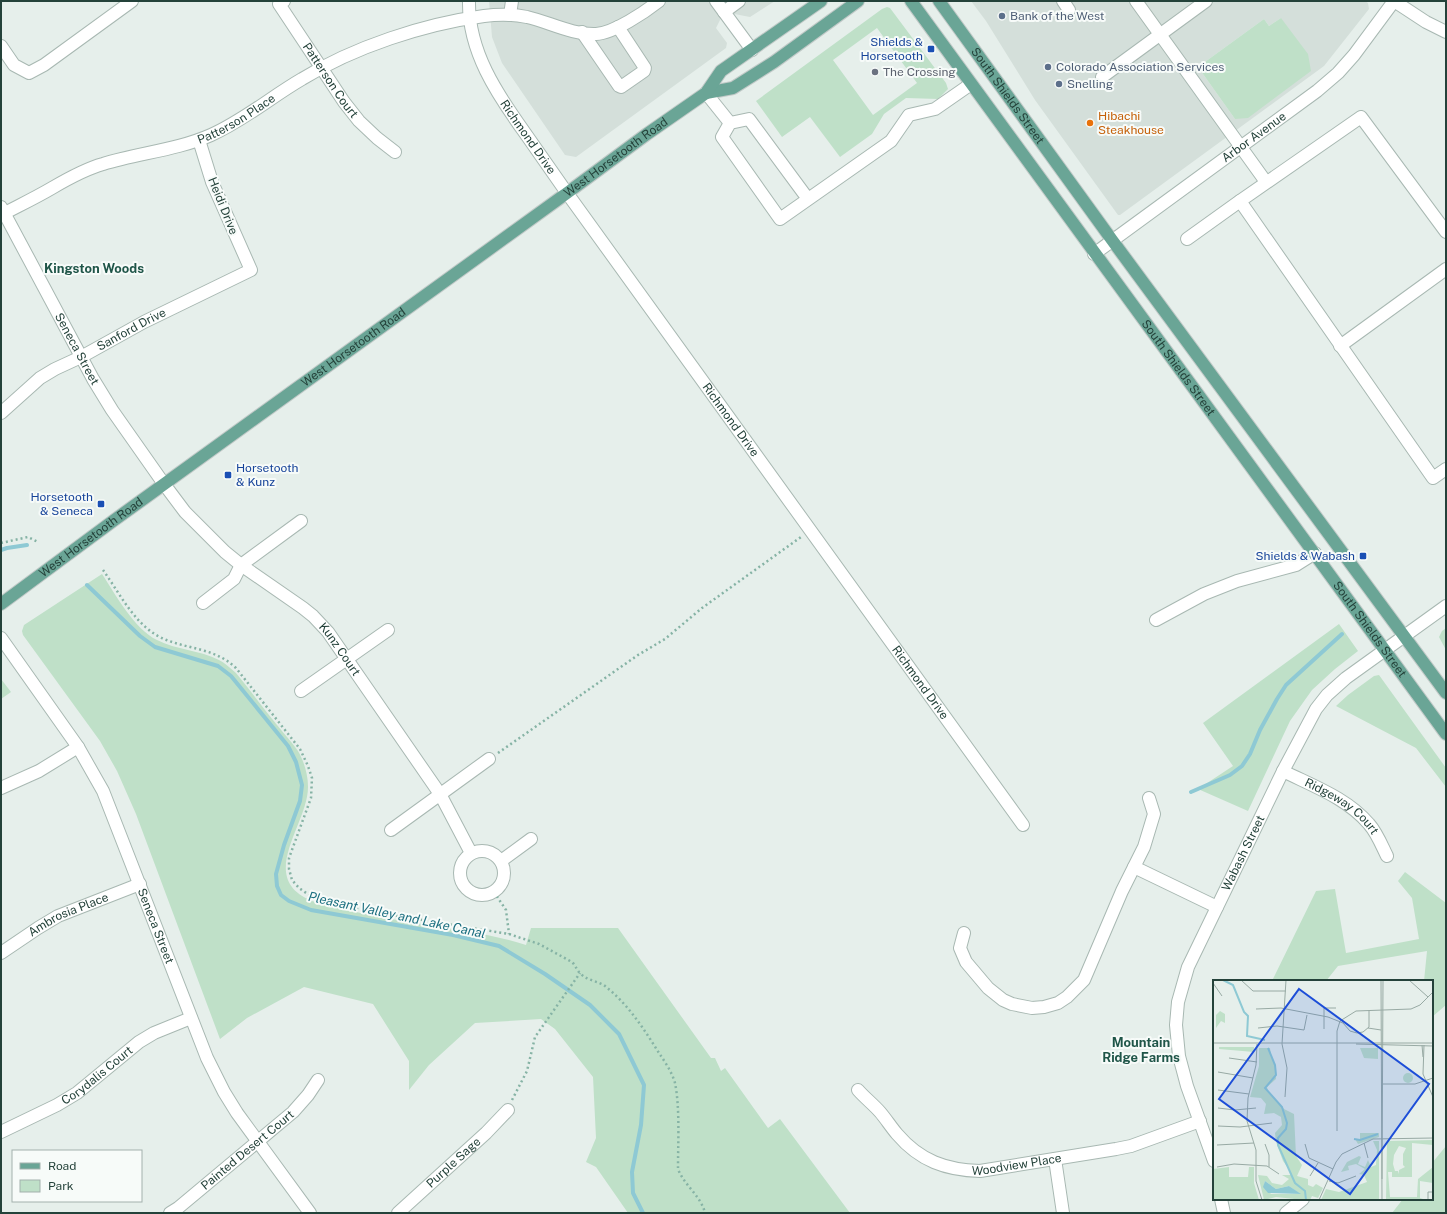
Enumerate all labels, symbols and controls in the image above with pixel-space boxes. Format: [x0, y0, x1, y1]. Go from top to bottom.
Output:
place label: Bank of the West [1010, 9, 1105, 23]
marker: Bank of the West [997, 11, 1007, 21]
place label: Shields & Horsetooth [860, 35, 923, 63]
street label: Patterson Court [300, 40, 361, 121]
marker: Shields & Horsetooth [926, 44, 936, 54]
street label: South Shields Street [968, 45, 1047, 147]
place label: Colorado Association Services [1056, 60, 1224, 74]
marker: Colorado Association Services [1043, 62, 1053, 72]
place label: The Crossing [883, 65, 956, 79]
marker: The Crossing [870, 67, 880, 77]
place label: Snelling [1067, 77, 1113, 91]
marker: Snelling [1054, 79, 1064, 89]
street label: Patterson Place [195, 91, 278, 147]
street label: Richmond Drive [497, 97, 559, 177]
place label: Hibachi Steakhouse [1098, 109, 1164, 137]
street label: Arbor Avenue [1219, 109, 1289, 165]
street label: West Horsetooth Road [561, 115, 670, 200]
marker: Hibachi Steakhouse [1085, 118, 1095, 128]
street label: Heidi Drive [205, 175, 241, 237]
district label: Kingston Woods [44, 261, 144, 276]
street label: Sanford Drive [94, 305, 168, 354]
street label: West Horsetooth Road [299, 305, 408, 390]
street label: Seneca Street [52, 311, 102, 388]
street label: South Shields Street [1139, 317, 1218, 419]
street label: Richmond Drive [699, 380, 762, 460]
place label: Horsetooth & Kunz [236, 461, 299, 489]
marker: Horsetooth & Kunz [223, 470, 233, 480]
place label: Horsetooth & Seneca [30, 490, 93, 518]
street label: West Horsetooth Road [37, 495, 146, 580]
marker: Horsetooth & Seneca [96, 499, 106, 509]
place label: Shields & Wabash [1255, 549, 1355, 563]
marker: Shields & Wabash [1358, 551, 1368, 561]
street label: South Shields Street [1330, 578, 1410, 680]
street label: Kunz Court [316, 620, 363, 679]
street label: Richmond Drive [889, 643, 952, 722]
street label: Ridgeway Court [1302, 775, 1382, 837]
street label: Wabash Street [1219, 813, 1268, 893]
street label: Seneca Street [135, 886, 177, 966]
water label: Pleasant Valley and Lake Canal [307, 889, 487, 941]
street label: Ambrosia Place [26, 890, 111, 940]
inset map [1213, 980, 1433, 1200]
district label: Mountain Ridge Farms [1102, 1035, 1180, 1065]
street label: Corydalis Court [59, 1043, 136, 1108]
street label: Painted Desert Court [198, 1107, 297, 1193]
street label: Purple Sage [424, 1134, 484, 1191]
legend [12, 1150, 142, 1202]
street label: Woodview Place [971, 1151, 1063, 1178]
text: Road [48, 1159, 76, 1173]
text: Park [48, 1179, 74, 1193]

